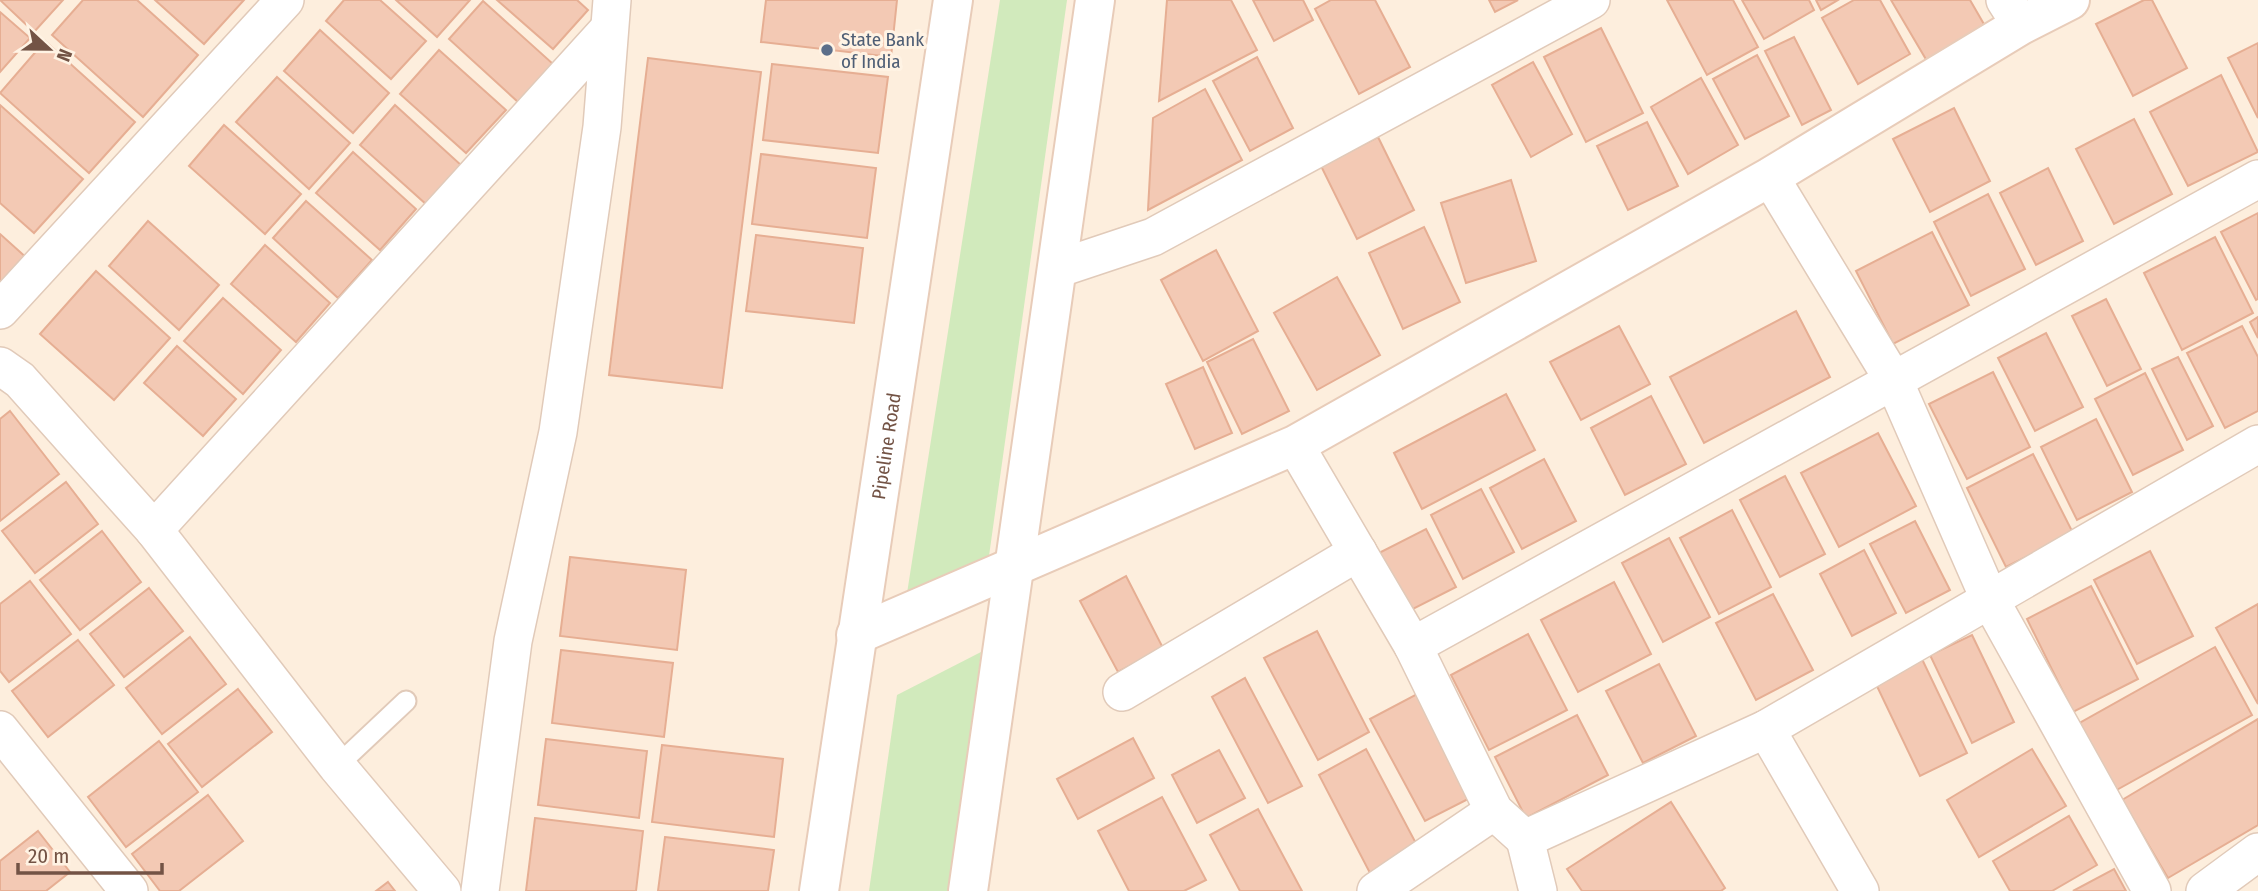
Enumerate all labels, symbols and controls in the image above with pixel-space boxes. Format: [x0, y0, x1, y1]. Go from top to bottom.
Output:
north arrow [14, 14, 84, 84]
place label: State Bank of India [841, 28, 924, 73]
marker: State Bank of India [819, 42, 835, 58]
text: N [52, 46, 77, 65]
street label: Pipeline Road [867, 391, 906, 501]
scale bar [18, 832, 161, 876]
text: 20 m [28, 843, 69, 869]

